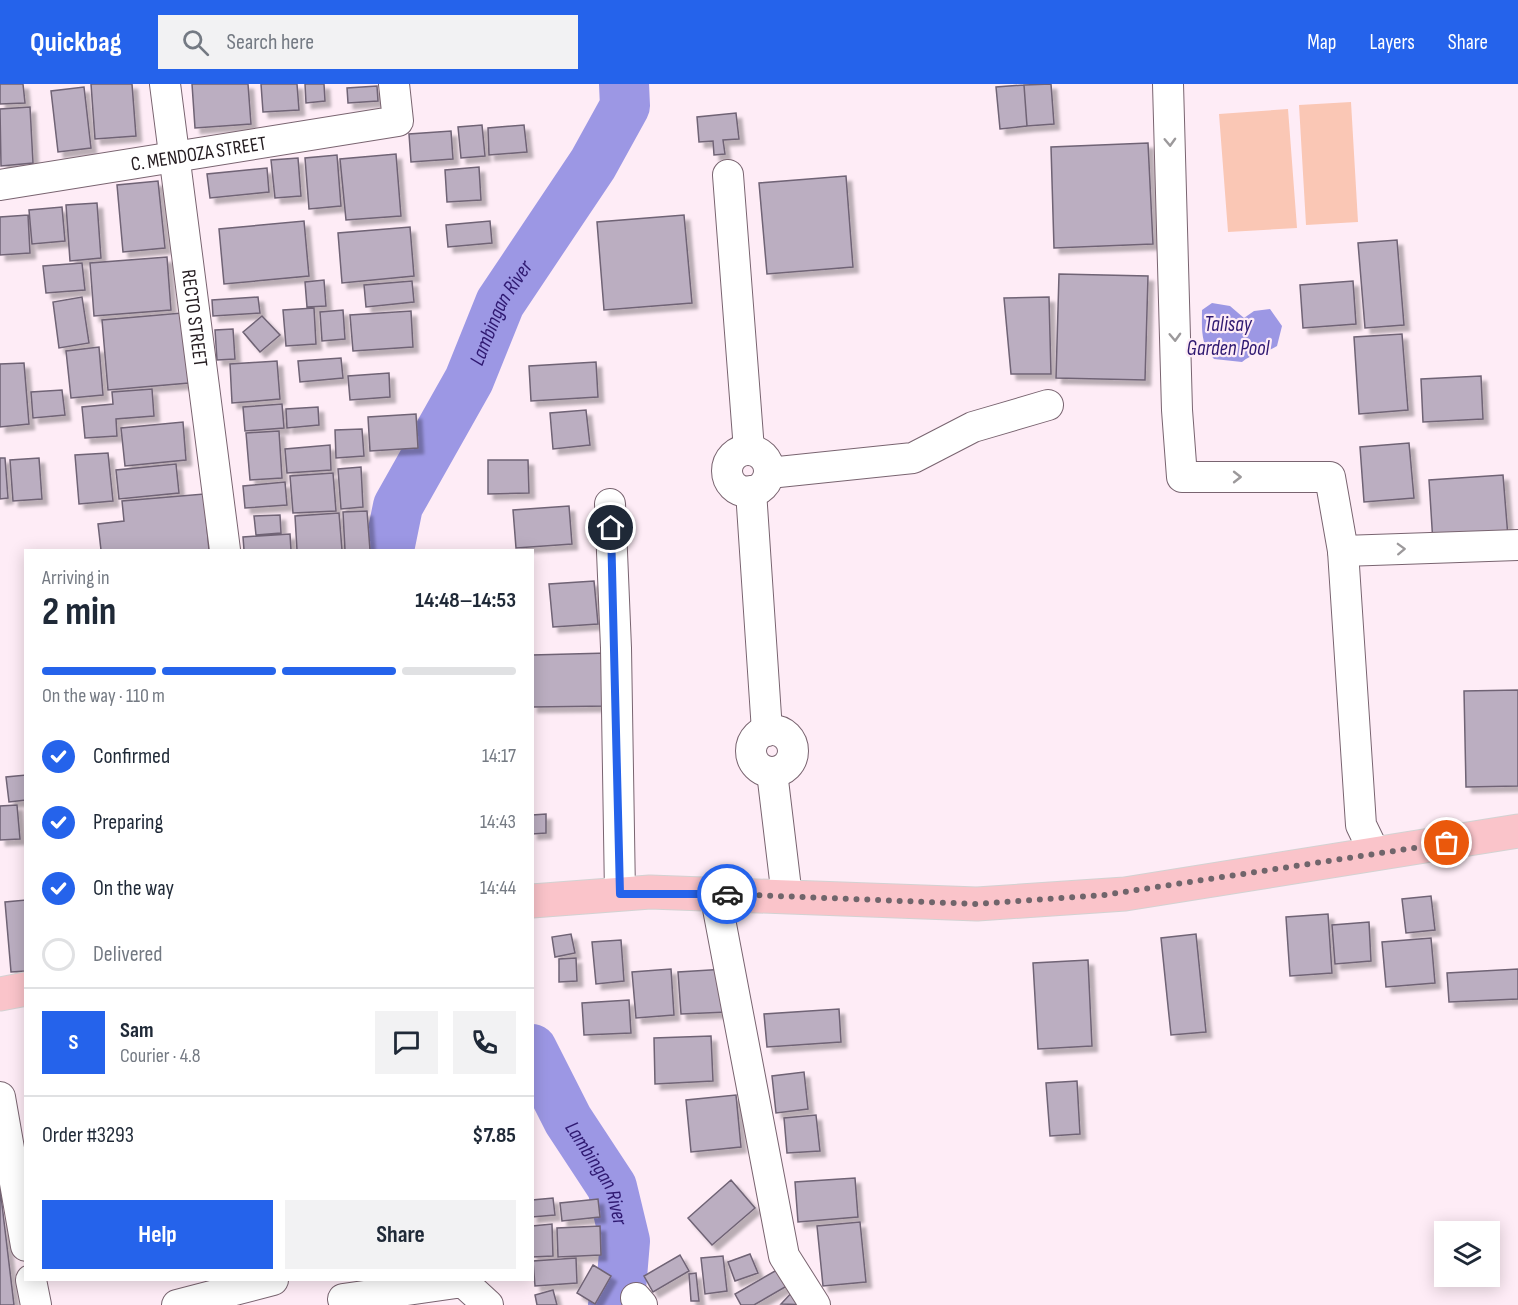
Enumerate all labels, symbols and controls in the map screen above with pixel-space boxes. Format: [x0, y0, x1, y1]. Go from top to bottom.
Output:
search box [158, 15, 578, 69]
text: Quickbag [30, 26, 122, 59]
icon: search [179, 26, 212, 59]
text: Search here [227, 29, 314, 56]
text: Map [1307, 30, 1336, 55]
text: Layers [1369, 30, 1415, 55]
text: Share [1448, 30, 1488, 55]
street label: C. MENDOZA STREET [129, 131, 268, 177]
one-way arrow [1163, 138, 1176, 147]
water label: Lambingan River [464, 255, 539, 369]
street label: RECTO STREET [176, 268, 212, 368]
water label: Talisay Garden Pool [1187, 312, 1271, 361]
one-way arrow [1169, 333, 1181, 342]
one-way arrow [1232, 471, 1241, 483]
pin [585, 502, 636, 553]
icon: home [594, 511, 627, 544]
one-way arrow [1397, 543, 1406, 556]
text: Arriving in [42, 566, 110, 590]
text: 14:48–14:53 [415, 587, 516, 614]
text: 2 min [42, 589, 116, 636]
text: On the way · 110 m [42, 684, 165, 708]
icon: check [42, 740, 75, 773]
text: Confirmed [93, 743, 170, 770]
text: 14:17 [482, 744, 516, 768]
icon: check [42, 806, 75, 839]
text: Preparing [93, 809, 163, 836]
text: 14:43 [480, 810, 516, 834]
pin [1421, 817, 1472, 868]
icon: bag [1430, 826, 1463, 859]
courier [697, 864, 757, 924]
icon: check [42, 872, 75, 905]
text: On the way [93, 875, 174, 902]
text: 14:44 [480, 876, 516, 900]
icon: car [711, 878, 744, 911]
text: Delivered [93, 941, 162, 968]
button: chat [375, 1011, 438, 1074]
button: phone [453, 1011, 516, 1074]
text: Sam [120, 1017, 154, 1044]
text: S [69, 1029, 78, 1056]
text: Courier · 4.8 [120, 1044, 201, 1068]
water label: Lambingan River [559, 1117, 633, 1229]
text: Order #3293 [42, 1122, 134, 1149]
text: $7.85 [472, 1122, 516, 1149]
button: Help [42, 1200, 273, 1269]
button: Share [285, 1200, 516, 1269]
map controls [1434, 1221, 1500, 1287]
button: layers [1434, 1221, 1500, 1287]

